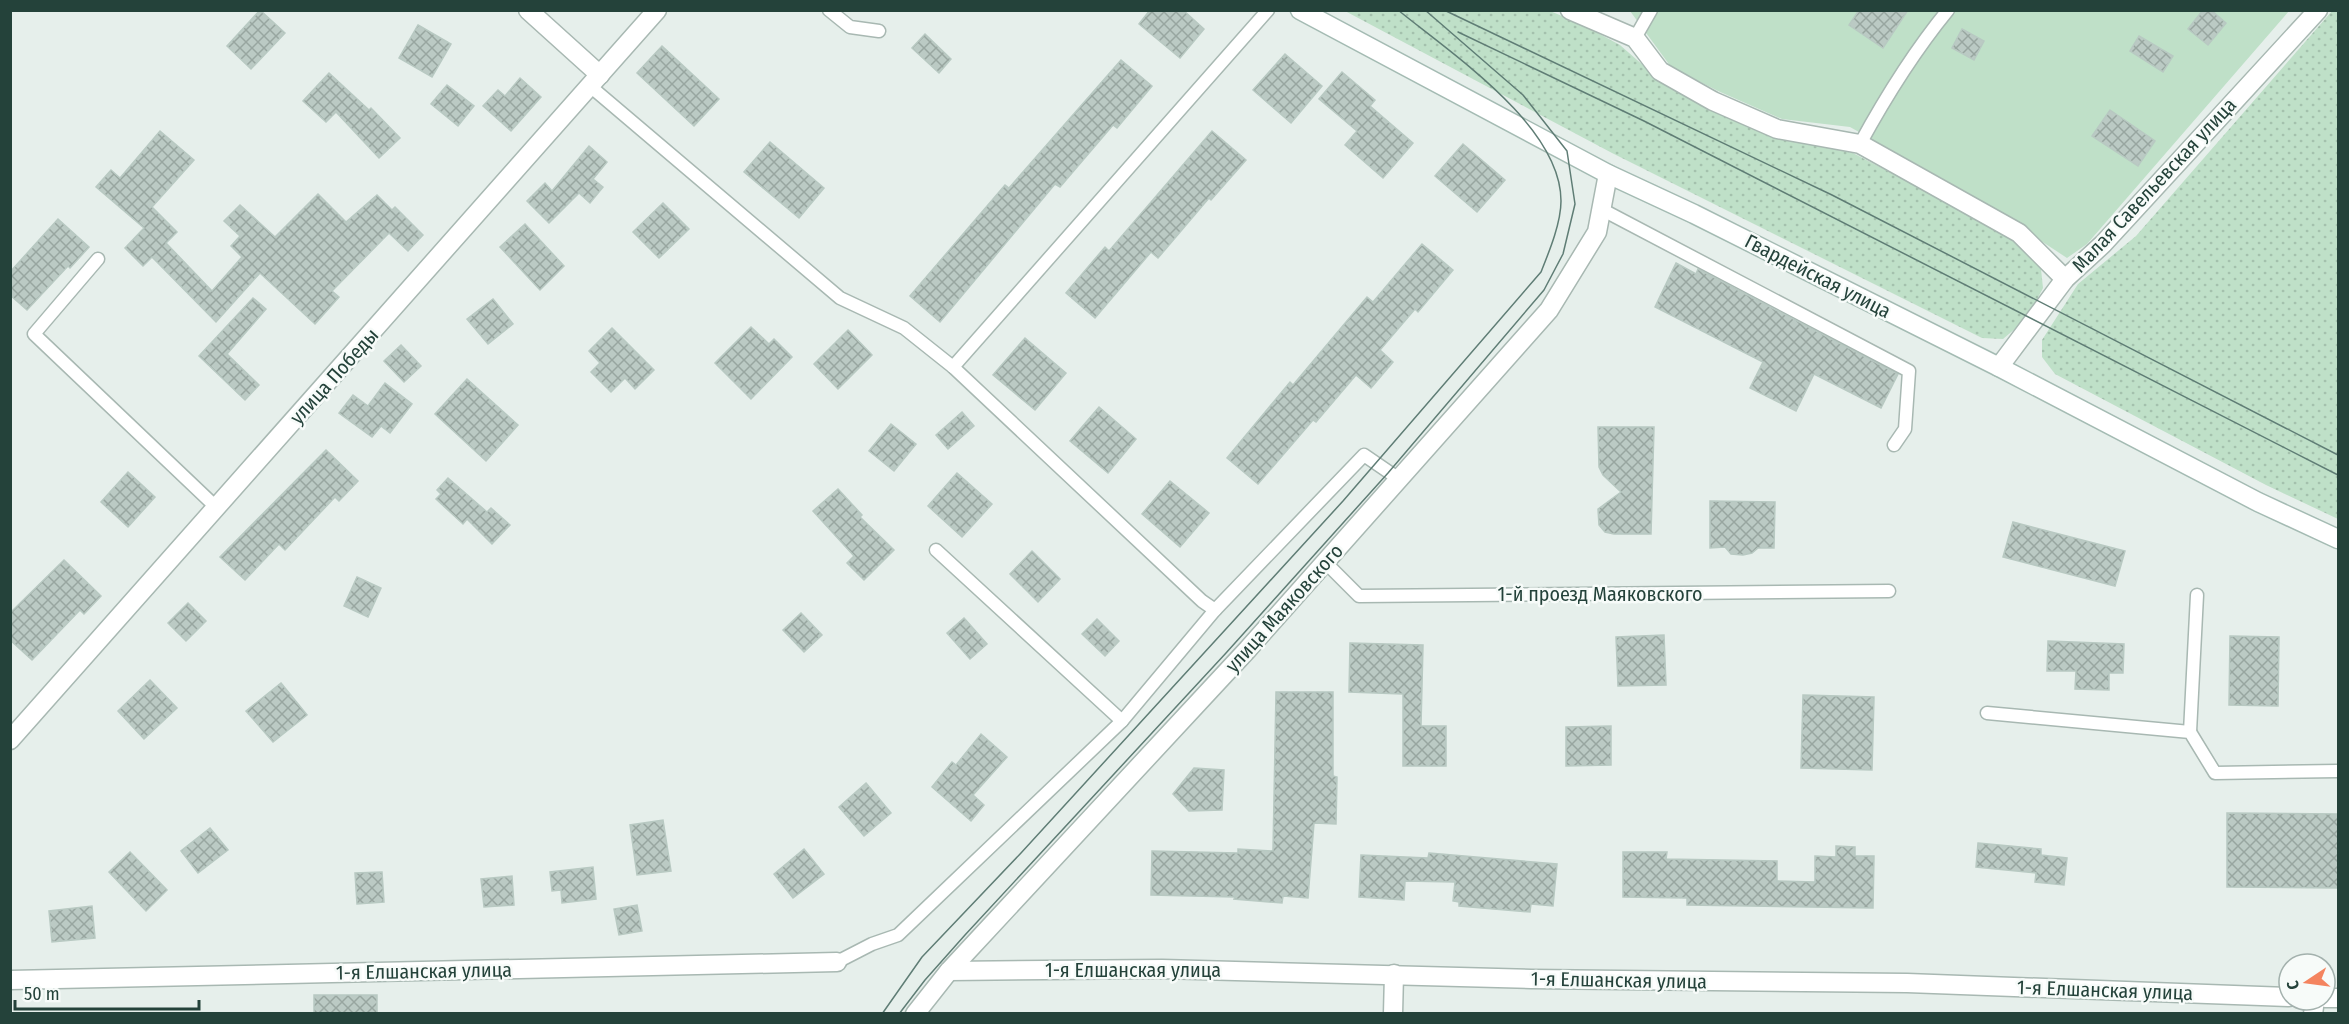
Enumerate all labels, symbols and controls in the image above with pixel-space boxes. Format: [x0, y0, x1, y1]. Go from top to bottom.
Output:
street label: Малая Савельевская улица [2067, 93, 2241, 277]
street label: Гвардейская улица [1741, 229, 1895, 323]
street label: улица Победы [285, 323, 383, 429]
street label: улица Маяковского [1220, 539, 1348, 677]
street label: 1-й проезд Маяковского [1498, 582, 1702, 606]
north arrow [2277, 952, 2337, 1012]
street label: 1-я Елшанская улица [336, 957, 512, 985]
street label: 1-я Елшанская улица [1045, 958, 1221, 982]
street label: 1-я Елшанская улица [1531, 966, 1707, 994]
scale bar [15, 973, 200, 1011]
street label: 1-я Елшанская улица [2017, 975, 2193, 1005]
text: С [2283, 978, 2303, 991]
text: 50 m [24, 983, 60, 1005]

